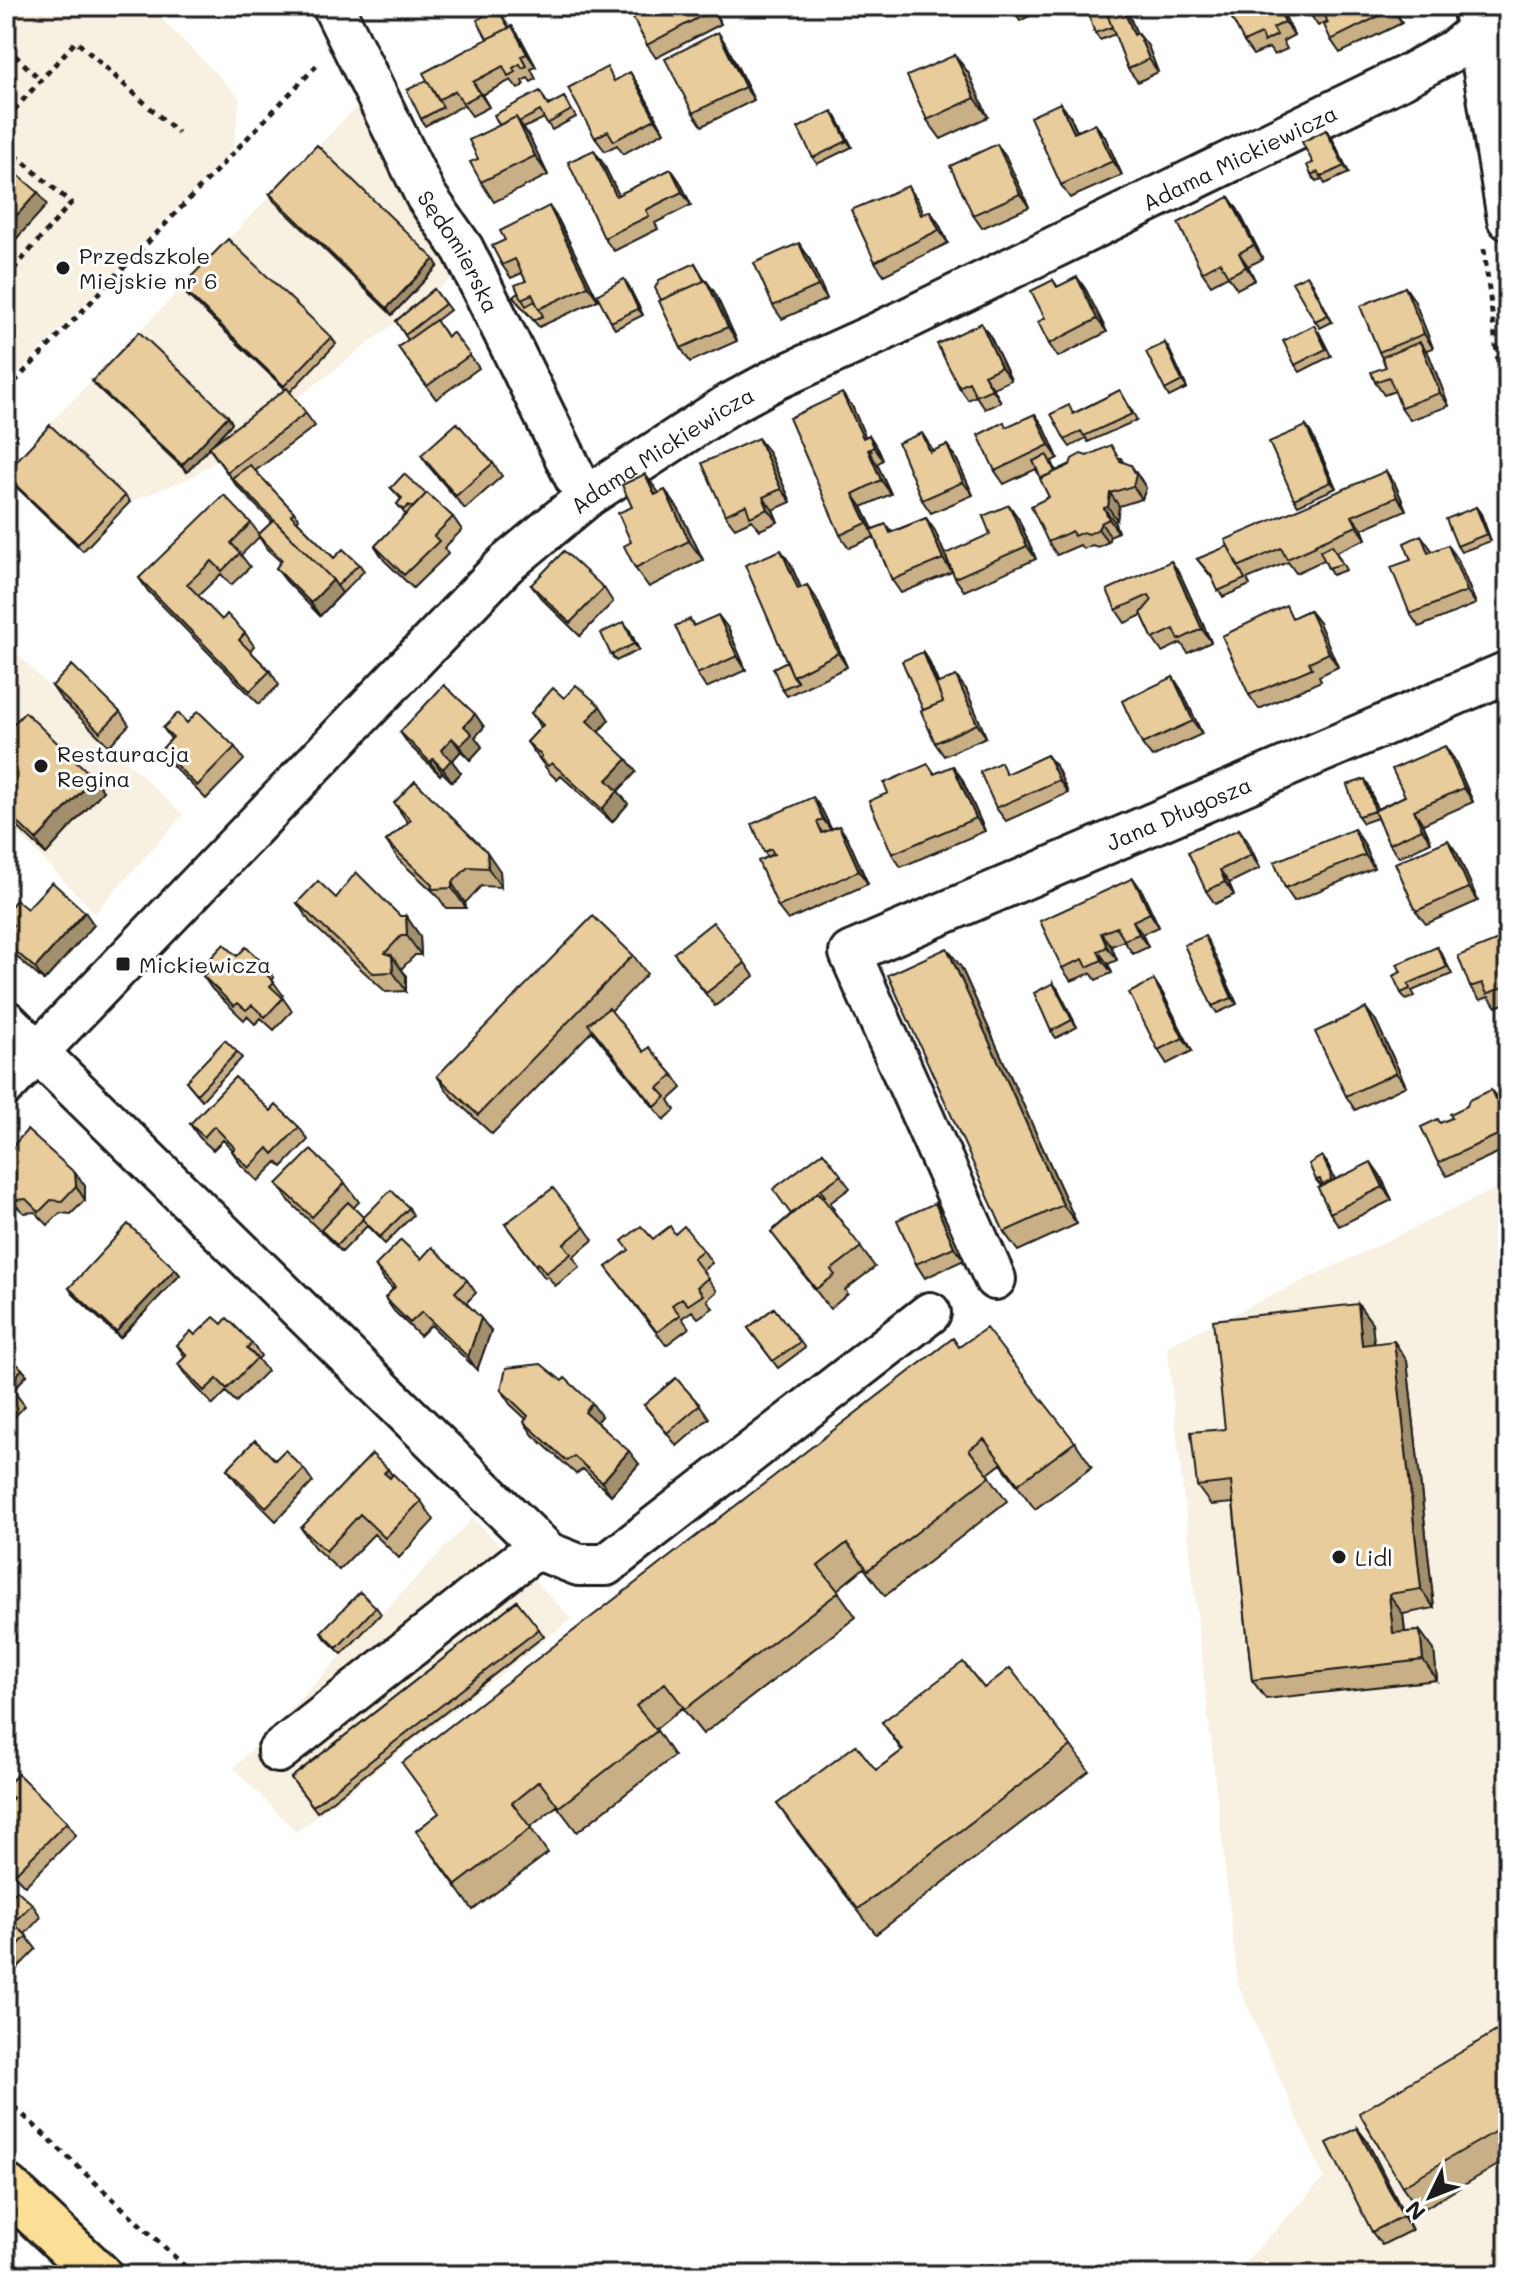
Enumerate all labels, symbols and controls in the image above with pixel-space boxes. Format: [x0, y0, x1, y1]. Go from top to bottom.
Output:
street label: Adama Mickiewicza [1137, 97, 1342, 217]
street label: Sędomierska [411, 184, 506, 317]
place label: Przedszkole Miejskie nr 6 [79, 241, 218, 295]
marker: Przedszkole Miejskie nr 6 [54, 259, 72, 277]
street label: Adama Mickiewicza [564, 379, 759, 519]
place label: Restauracja Regina [57, 739, 190, 793]
marker: Restauracja Regina [32, 757, 50, 775]
street label: Jana Długosza [1101, 769, 1256, 857]
place label: Mickiewicza [139, 950, 271, 979]
marker: Mickiewicza [114, 955, 132, 973]
place label: Lidl [1355, 1543, 1393, 1572]
marker: Lidl [1330, 1548, 1348, 1566]
north arrow [1390, 2157, 1470, 2237]
text: N [1399, 2195, 1431, 2227]

